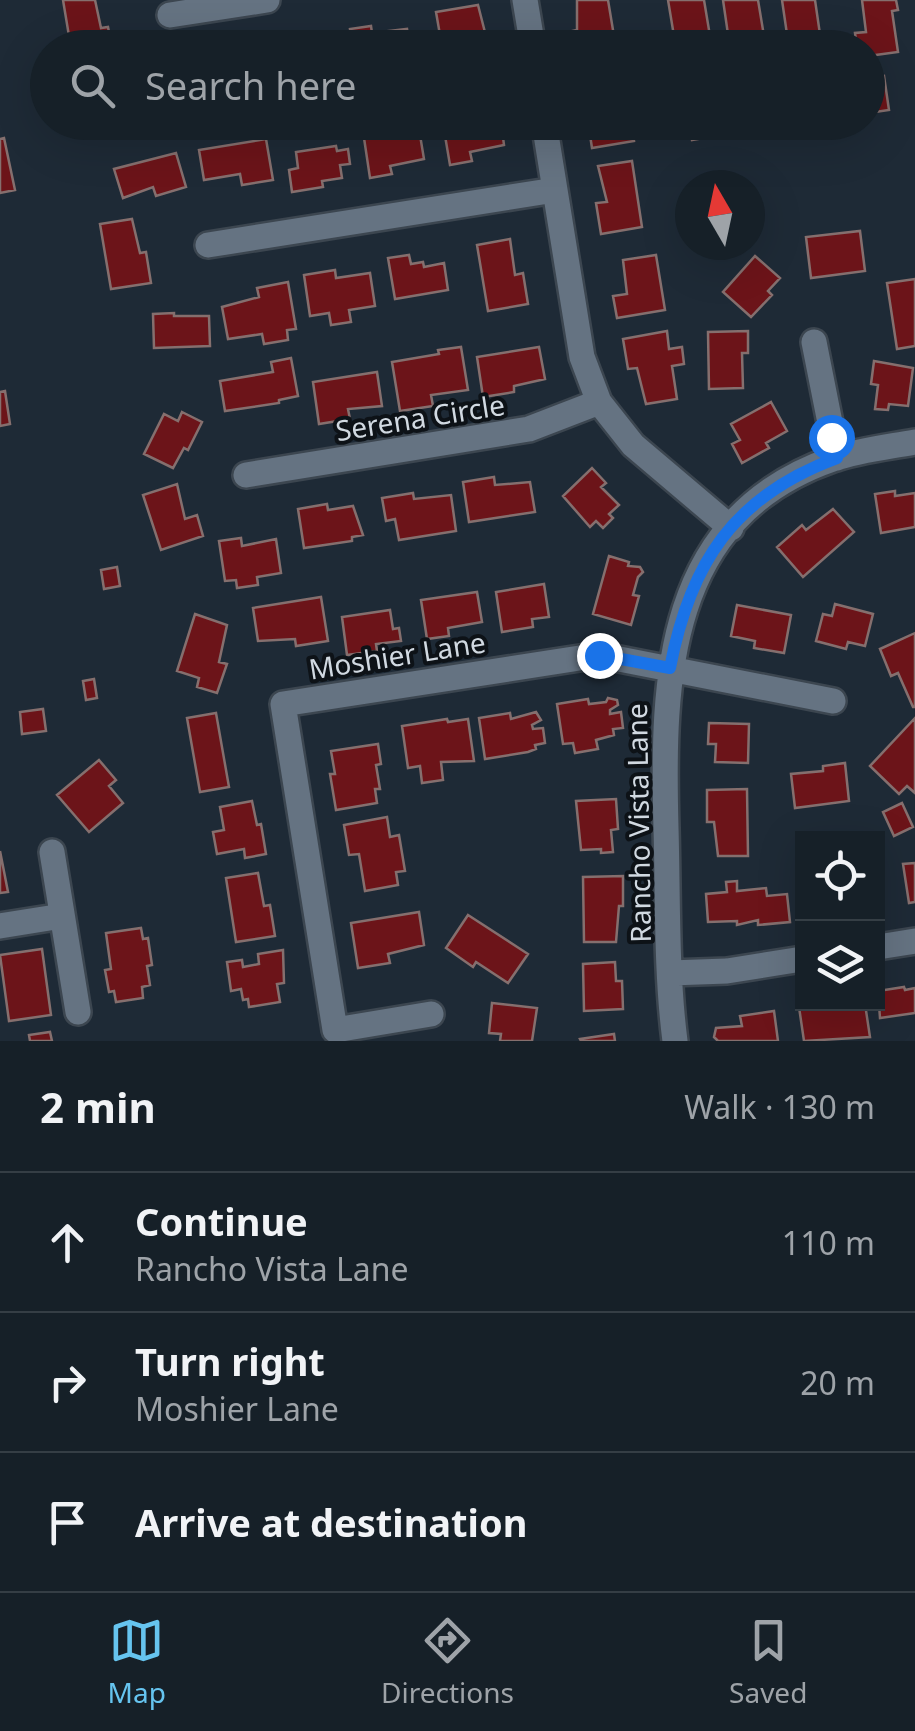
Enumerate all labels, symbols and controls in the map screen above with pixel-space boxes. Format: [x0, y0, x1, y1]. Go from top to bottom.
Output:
search box [30, 30, 885, 140]
icon: search [65, 58, 120, 113]
text: Search here [145, 59, 356, 111]
north arrow [675, 170, 765, 260]
street label: Serena Circle [333, 385, 507, 449]
route start [809, 415, 855, 461]
street label: Moshier Lane [306, 622, 488, 688]
route end [577, 633, 623, 679]
street label: Rancho Vista Lane [617, 703, 659, 943]
map controls [795, 831, 885, 1011]
button: locate [795, 831, 885, 921]
button: layers [795, 921, 885, 1011]
text: 2 min [40, 1078, 156, 1135]
text: Walk · 130 m [684, 1085, 875, 1128]
text: Continue [135, 1195, 308, 1247]
icon: ahead [40, 1215, 95, 1270]
text: 110 m [782, 1221, 875, 1264]
text: Rancho Vista Lane [135, 1247, 409, 1290]
text: Turn right [135, 1335, 325, 1387]
icon: right [40, 1355, 95, 1410]
text: 20 m [800, 1361, 875, 1404]
text: Moshier Lane [135, 1387, 339, 1430]
icon: arrive [40, 1495, 95, 1550]
text: Arrive at destination [135, 1496, 527, 1548]
tab: Map [108, 1613, 166, 1711]
tab: Directions [381, 1613, 514, 1711]
tab: Saved [729, 1613, 807, 1711]

